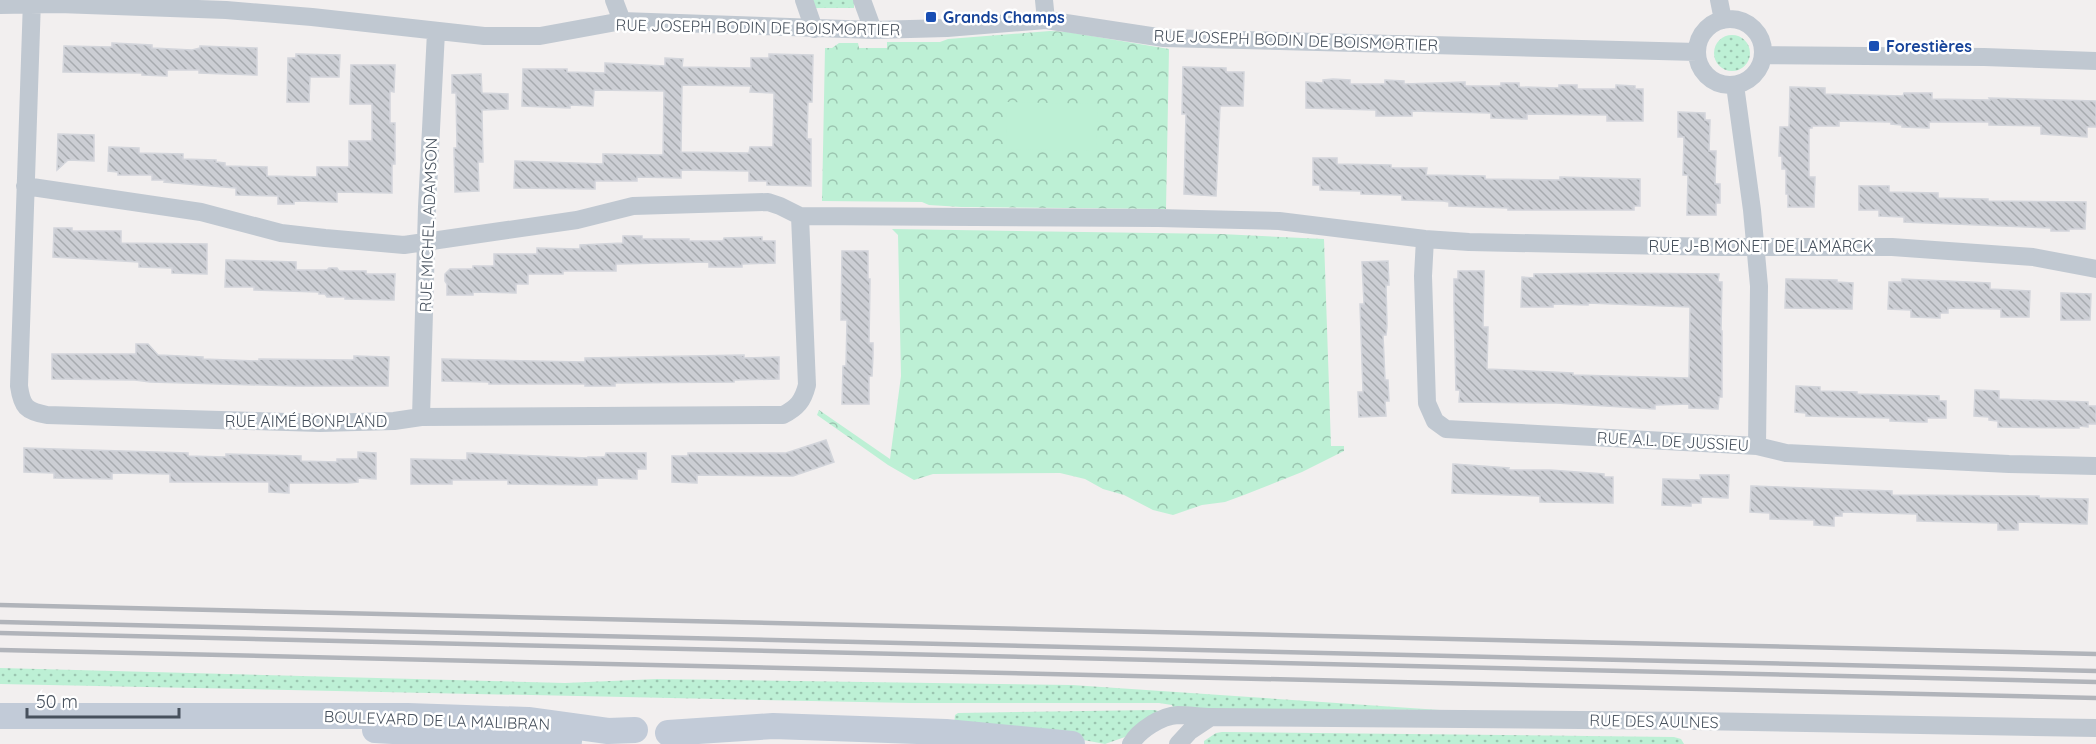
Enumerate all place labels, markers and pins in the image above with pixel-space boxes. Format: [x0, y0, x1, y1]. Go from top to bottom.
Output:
place label: Grands Champs [943, 7, 1065, 27]
marker: Grands Champs [924, 10, 938, 24]
place label: Forestières [1886, 36, 1972, 56]
marker: Forestières [1867, 39, 1881, 53]

